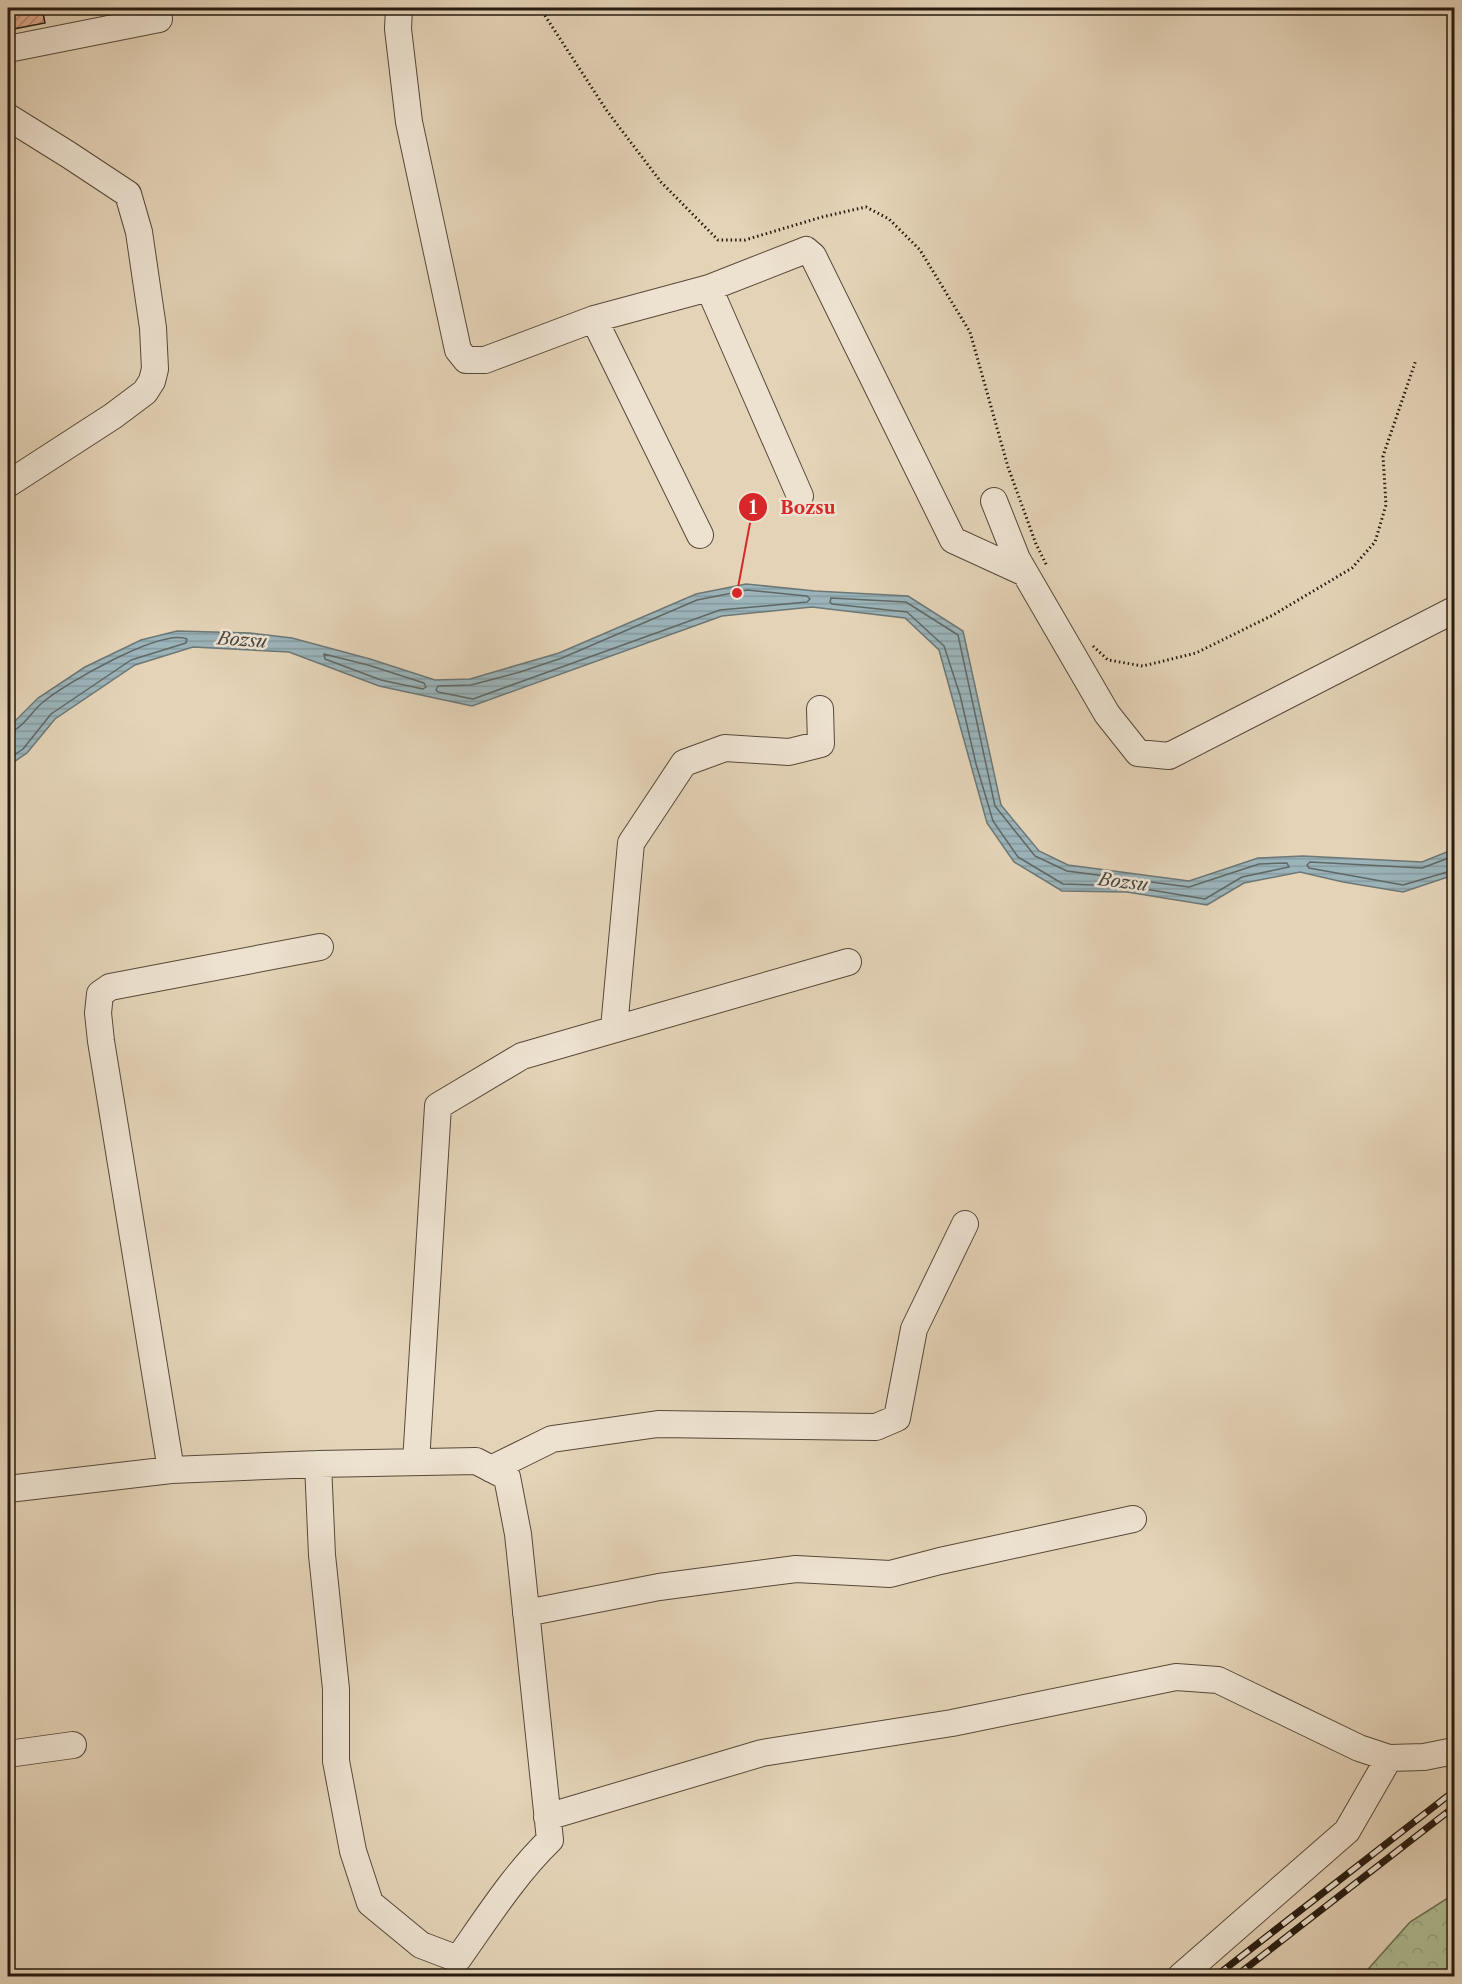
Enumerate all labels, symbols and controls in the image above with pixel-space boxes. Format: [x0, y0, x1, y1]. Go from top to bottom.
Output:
callout: Bozsu [738, 489, 848, 525]
text: 1 [749, 497, 757, 519]
text: Bozsu [780, 497, 836, 519]
water label: Bozsu [215, 627, 268, 653]
water label: Bozsu [1095, 868, 1149, 896]

